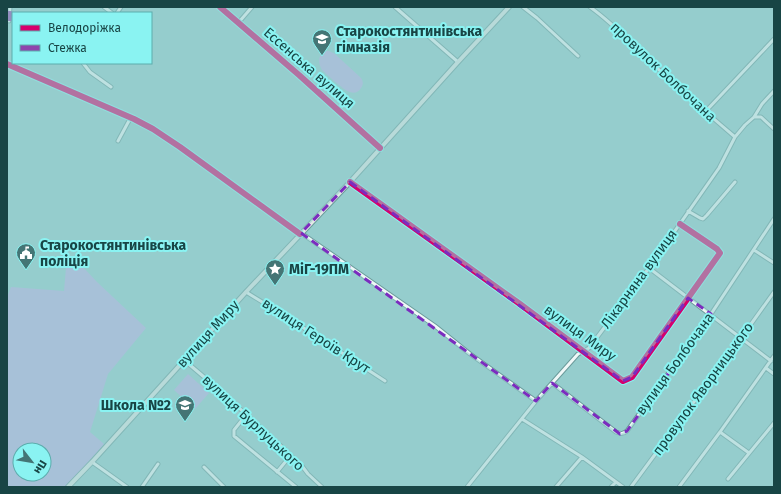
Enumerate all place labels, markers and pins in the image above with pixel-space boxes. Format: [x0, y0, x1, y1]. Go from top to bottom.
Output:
place label: Старокостянтинівська гімназія [336, 23, 483, 56]
school or university icon: Старокостянтинівська гімназія [311, 28, 333, 56]
place label: Старокостянтинівська поліція [40, 237, 187, 270]
public building icon: Старокостянтинівська поліція [15, 242, 37, 270]
place icon: МіГ-19ПМ [264, 258, 286, 286]
place label: МіГ-19ПМ [289, 261, 349, 278]
school or university icon: Школа №2 [174, 394, 196, 422]
place label: Школа №2 [101, 397, 171, 414]

